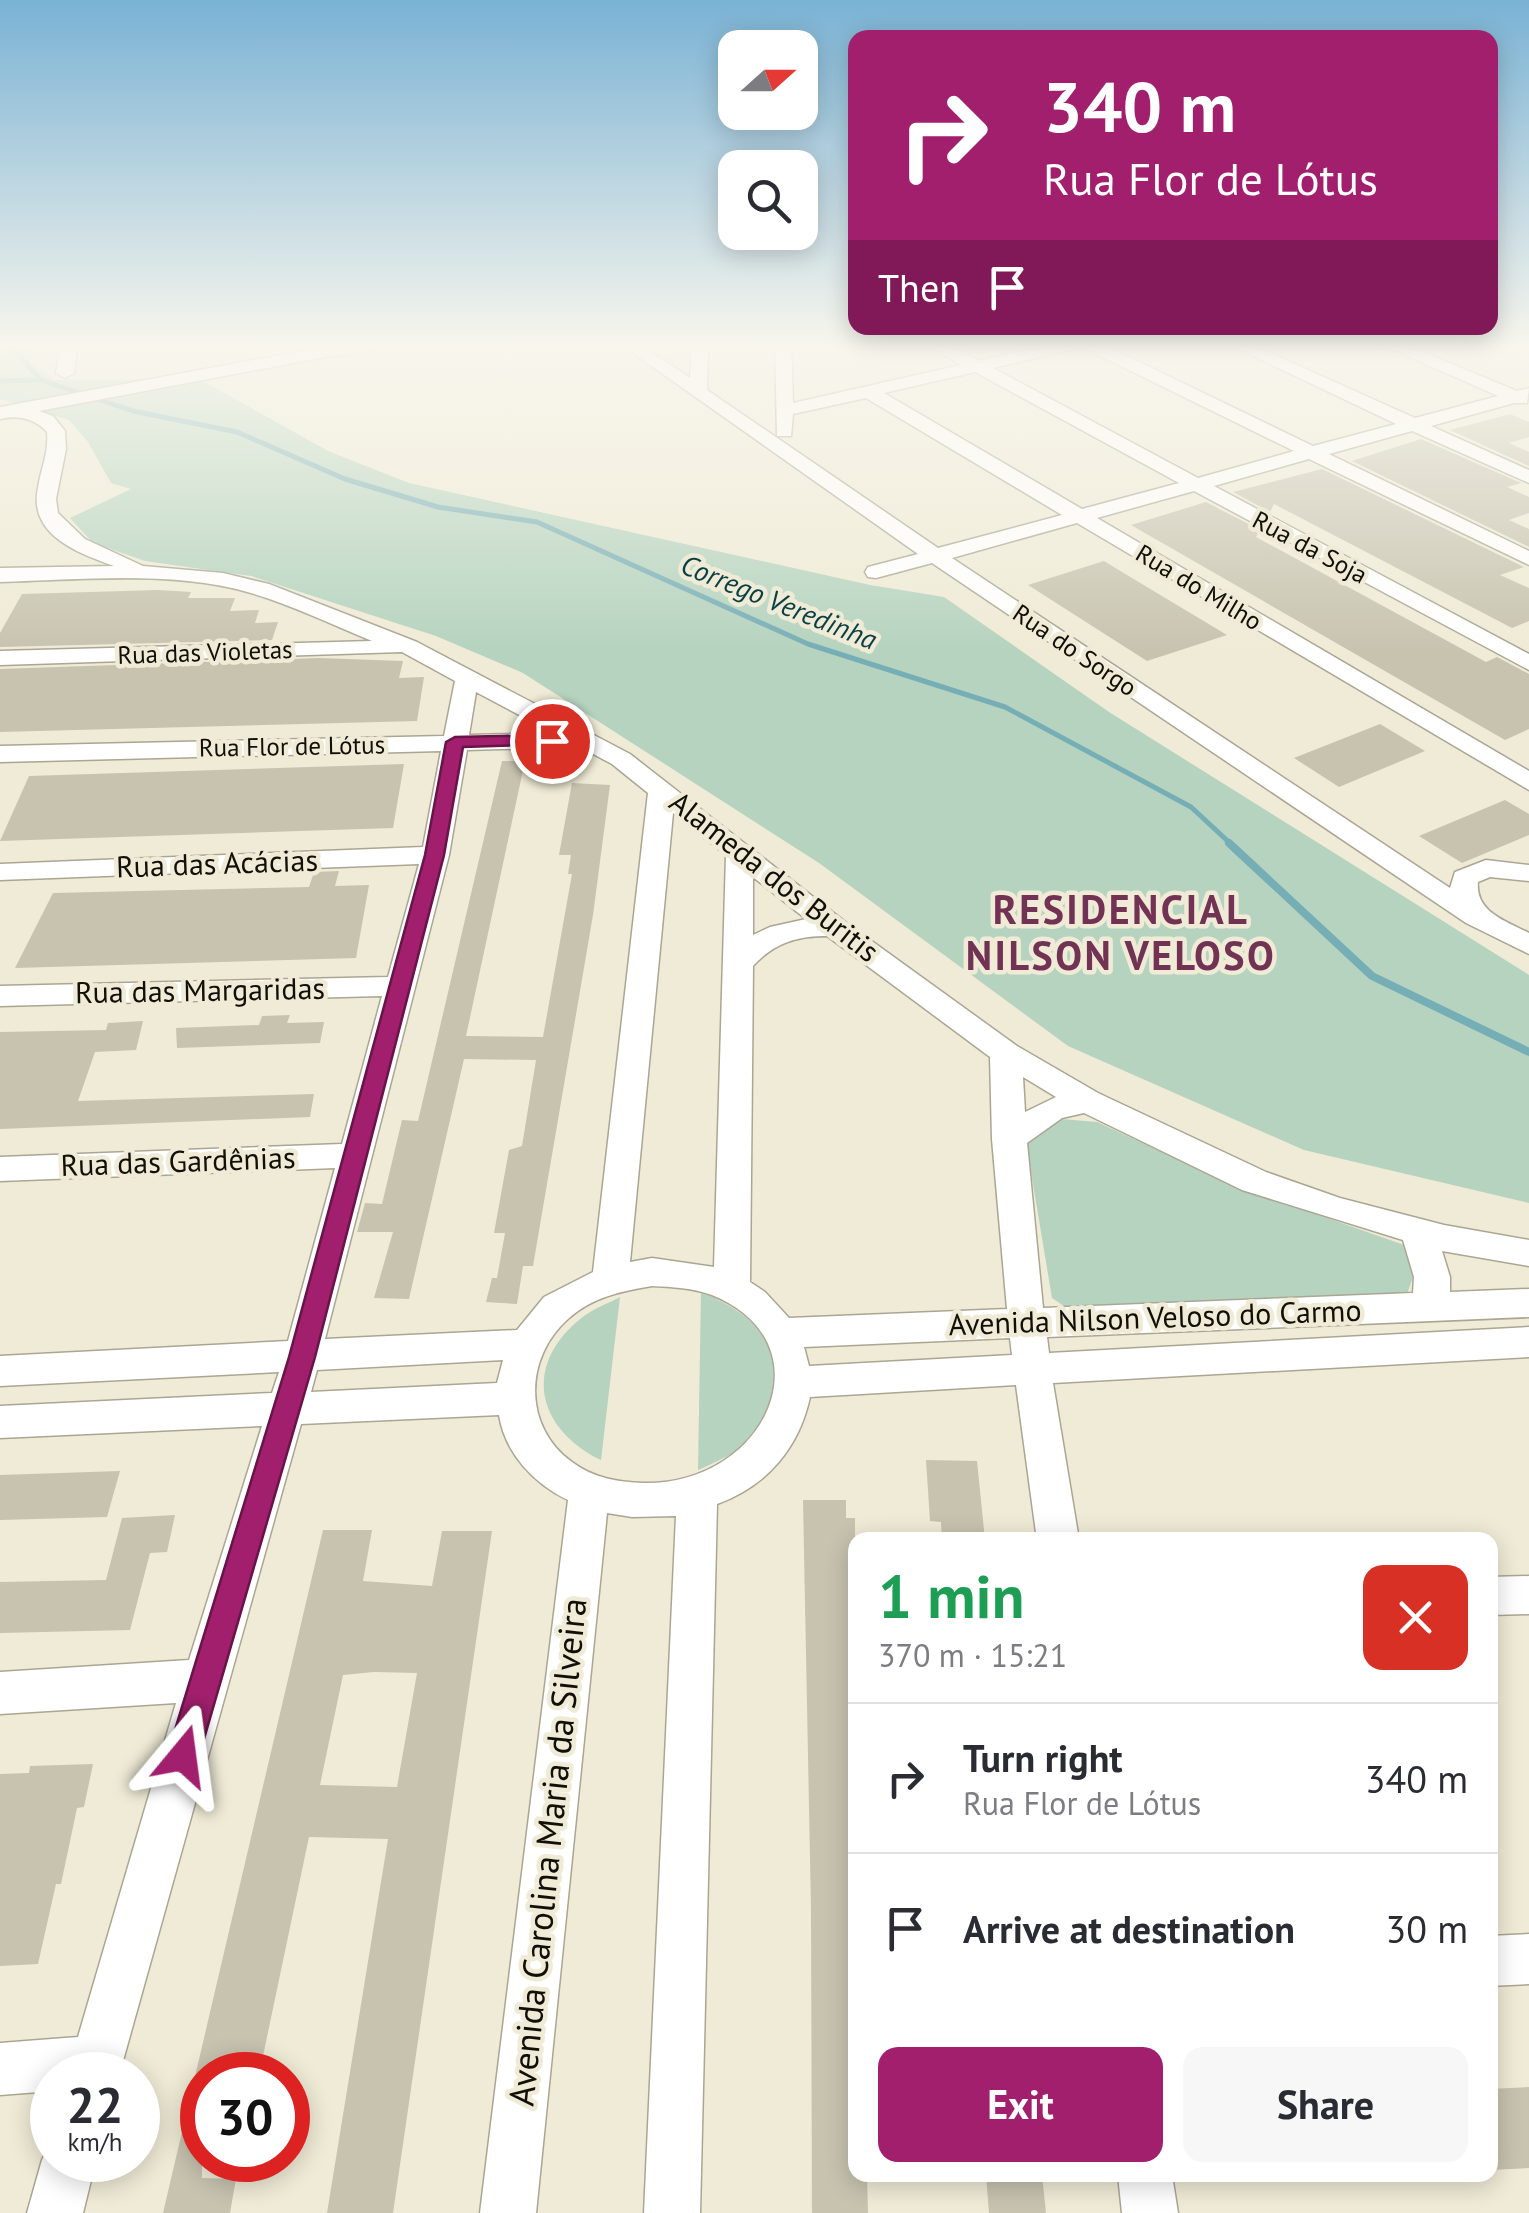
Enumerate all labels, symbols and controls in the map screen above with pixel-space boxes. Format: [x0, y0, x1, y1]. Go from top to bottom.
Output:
north arrow [718, 30, 818, 130]
map controls [718, 30, 818, 250]
text: 340 m [1043, 61, 1236, 151]
icon: right [878, 70, 1008, 200]
text: Rua Flor de Lótus [1043, 149, 1378, 207]
button: search [718, 150, 818, 250]
icon: arrive [980, 260, 1035, 315]
text: Then [878, 263, 960, 312]
street label: Rua da Soja [1247, 503, 1373, 591]
street label: Rua do Milho [1130, 537, 1268, 637]
water label: Corrego Veredinha [676, 545, 883, 658]
street label: Rua do Sorgo [1007, 597, 1143, 703]
street label: Rua das Violetas [117, 633, 293, 671]
pin [510, 699, 595, 784]
icon: arrive [525, 714, 580, 769]
street label: Rua Flor de Lótus [199, 728, 385, 764]
street label: Alameda dos Buritis [662, 782, 888, 970]
street label: Rua das Acácias [115, 839, 319, 886]
district label: RESIDENCIAL NILSON VELOSO [966, 883, 1276, 981]
street label: Rua das Margaridas [75, 968, 325, 1011]
street label: Rua das Gardênias [60, 1137, 296, 1184]
street label: Avenida Nilson Veloso do Carmo [948, 1290, 1362, 1343]
text: 1 min [878, 1557, 1024, 1635]
button: close [1363, 1565, 1468, 1670]
street label: Avenida Carolina Maria da Silveira [497, 1596, 597, 2108]
text: 370 m · 15:21 [878, 1634, 1067, 1676]
position arrow [131, 1704, 235, 1808]
text: Turn right [963, 1733, 1123, 1782]
icon: right [878, 1751, 933, 1806]
text: 340 m [1365, 1754, 1468, 1803]
text: Rua Flor de Lótus [963, 1782, 1201, 1824]
icon: arrive [878, 1901, 933, 1956]
text: Arrive at destination [963, 1904, 1295, 1953]
text: 30 m [1386, 1904, 1468, 1953]
button: Exit [878, 2047, 1163, 2162]
button: Share [1183, 2047, 1468, 2162]
speed limit sign: 30 [180, 2052, 310, 2182]
text: 22 [67, 2072, 123, 2137]
text: km/h [68, 2126, 122, 2158]

